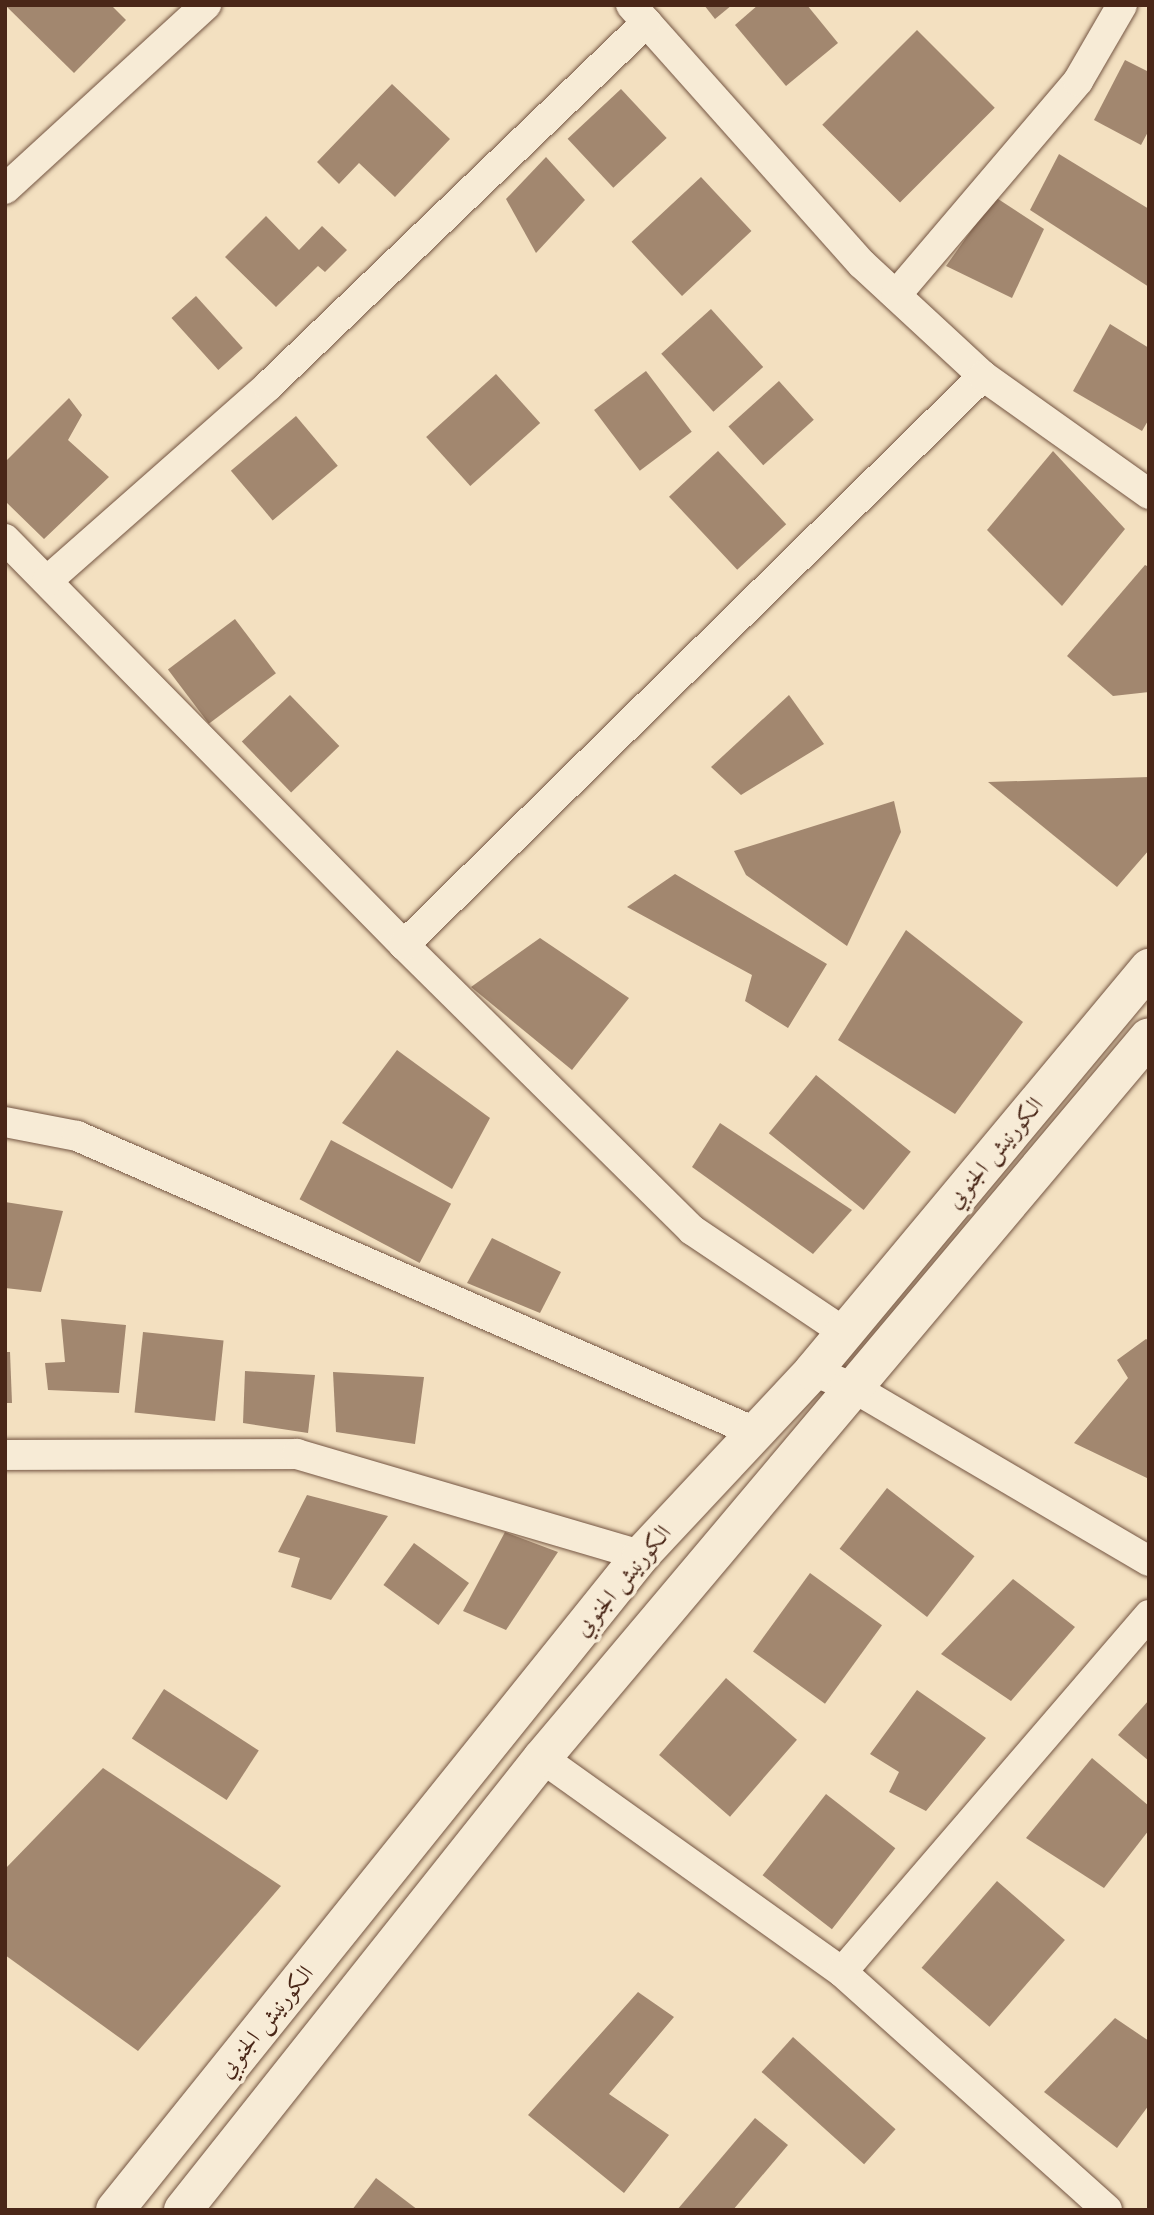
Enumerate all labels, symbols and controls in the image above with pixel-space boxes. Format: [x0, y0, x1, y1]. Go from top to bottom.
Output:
street label: الكورنيش الجنوبي [941, 1092, 1049, 1214]
street label: الكورنيش الجنوبي [569, 1520, 677, 1642]
street label: الكورنيش الجنوبي [212, 1960, 320, 2084]

